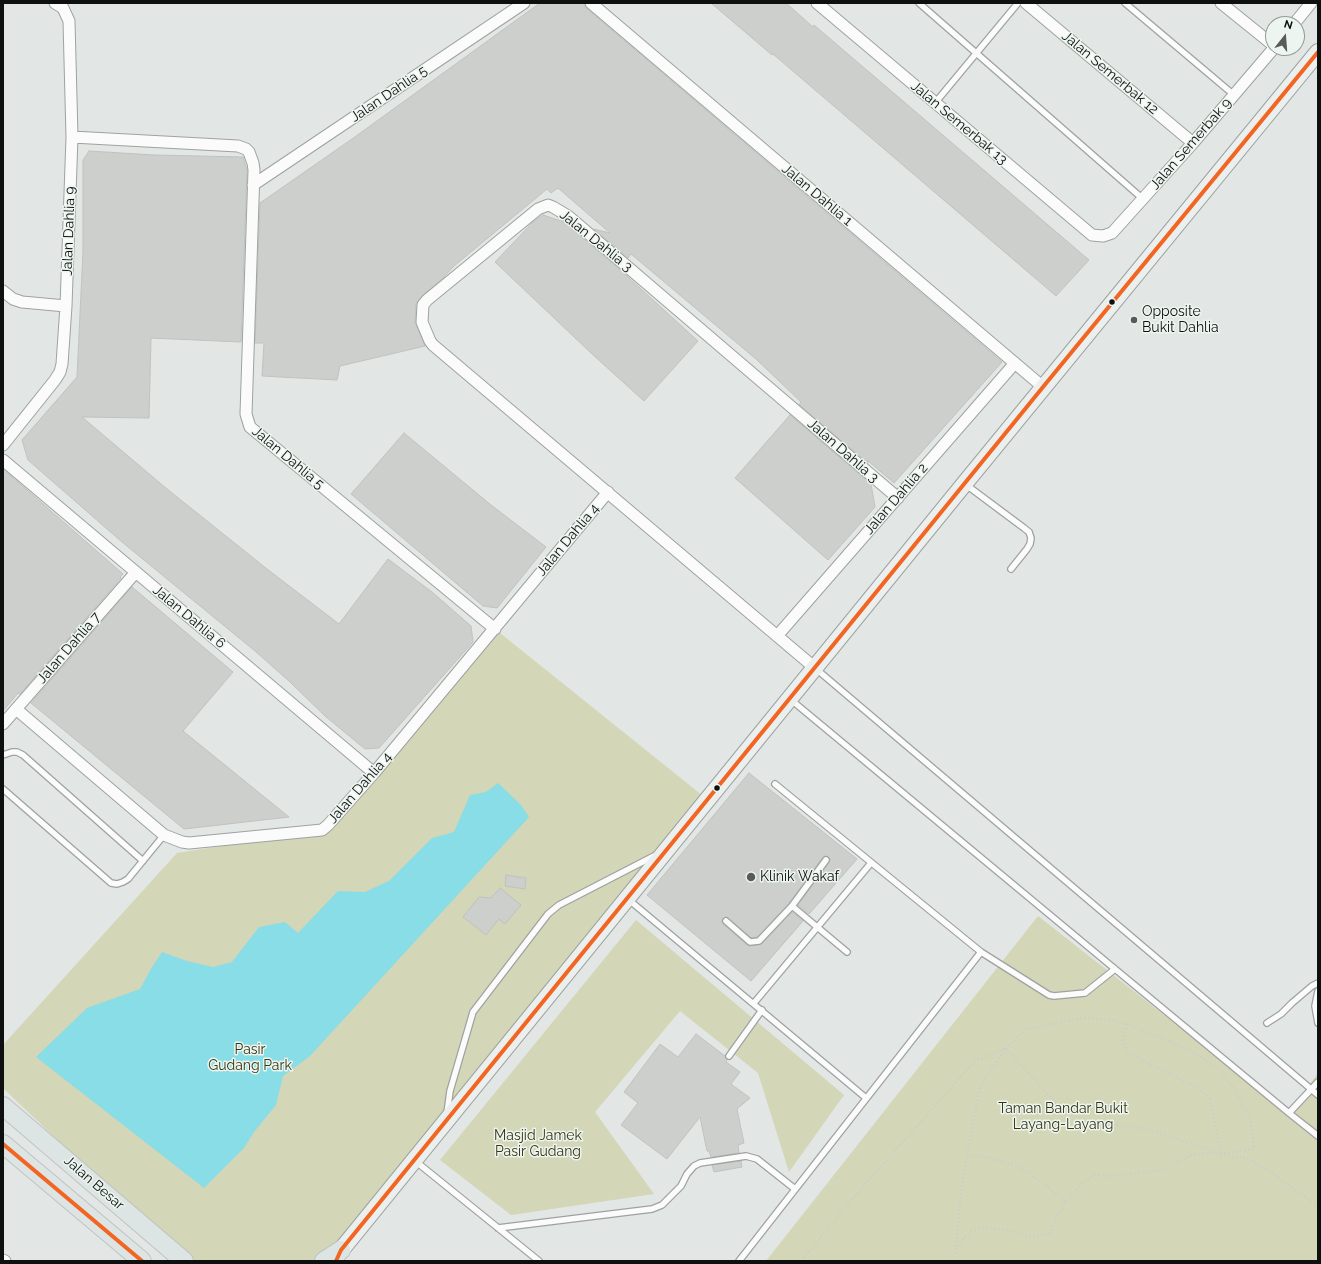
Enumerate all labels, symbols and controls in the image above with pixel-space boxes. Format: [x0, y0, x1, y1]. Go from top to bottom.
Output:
north arrow [1265, 16, 1305, 56]
text: N [1282, 18, 1294, 32]
street label: Jalan Semerbak 12 [1058, 28, 1162, 118]
street label: Jalan Dahlia 5 [347, 62, 431, 126]
street label: Jalan Semerbak 13 [907, 78, 1011, 168]
street label: Jalan Semerbak 9 [1147, 95, 1235, 193]
street label: Jalan Dahlia 1 [778, 161, 856, 229]
street label: Jalan Dahlia 9 [59, 186, 79, 276]
street label: Jalan Dahlia 3 [556, 207, 636, 275]
unlabelled marker [1107, 297, 1117, 307]
place label: Opposite Bukit Dahlia [1142, 304, 1219, 336]
marker: Opposite Bukit Dahlia [1129, 315, 1139, 325]
street label: Jalan Dahlia 3 [804, 416, 882, 486]
street label: Jalan Dahlia 5 [249, 423, 327, 493]
street label: Jalan Dahlia 2 [861, 460, 931, 538]
street label: Jalan Dahlia 4 [533, 501, 603, 579]
street label: Jalan Dahlia 6 [149, 582, 229, 652]
street label: Jalan Dahlia 7 [34, 609, 104, 687]
street label: Jalan Dahlia 4 [325, 749, 395, 827]
unlabelled marker [712, 783, 722, 793]
place label: Klinik Wakaf [760, 869, 839, 885]
marker: Klinik Wakaf [745, 871, 757, 883]
park label: Pasir Gudang Park [208, 1042, 292, 1074]
park label: Taman Bandar Bukit Layang-Layang [998, 1101, 1128, 1134]
park label: Masjid Jamek Pasir Gudang [494, 1128, 582, 1160]
street label: Jalan Besar [60, 1152, 128, 1214]

